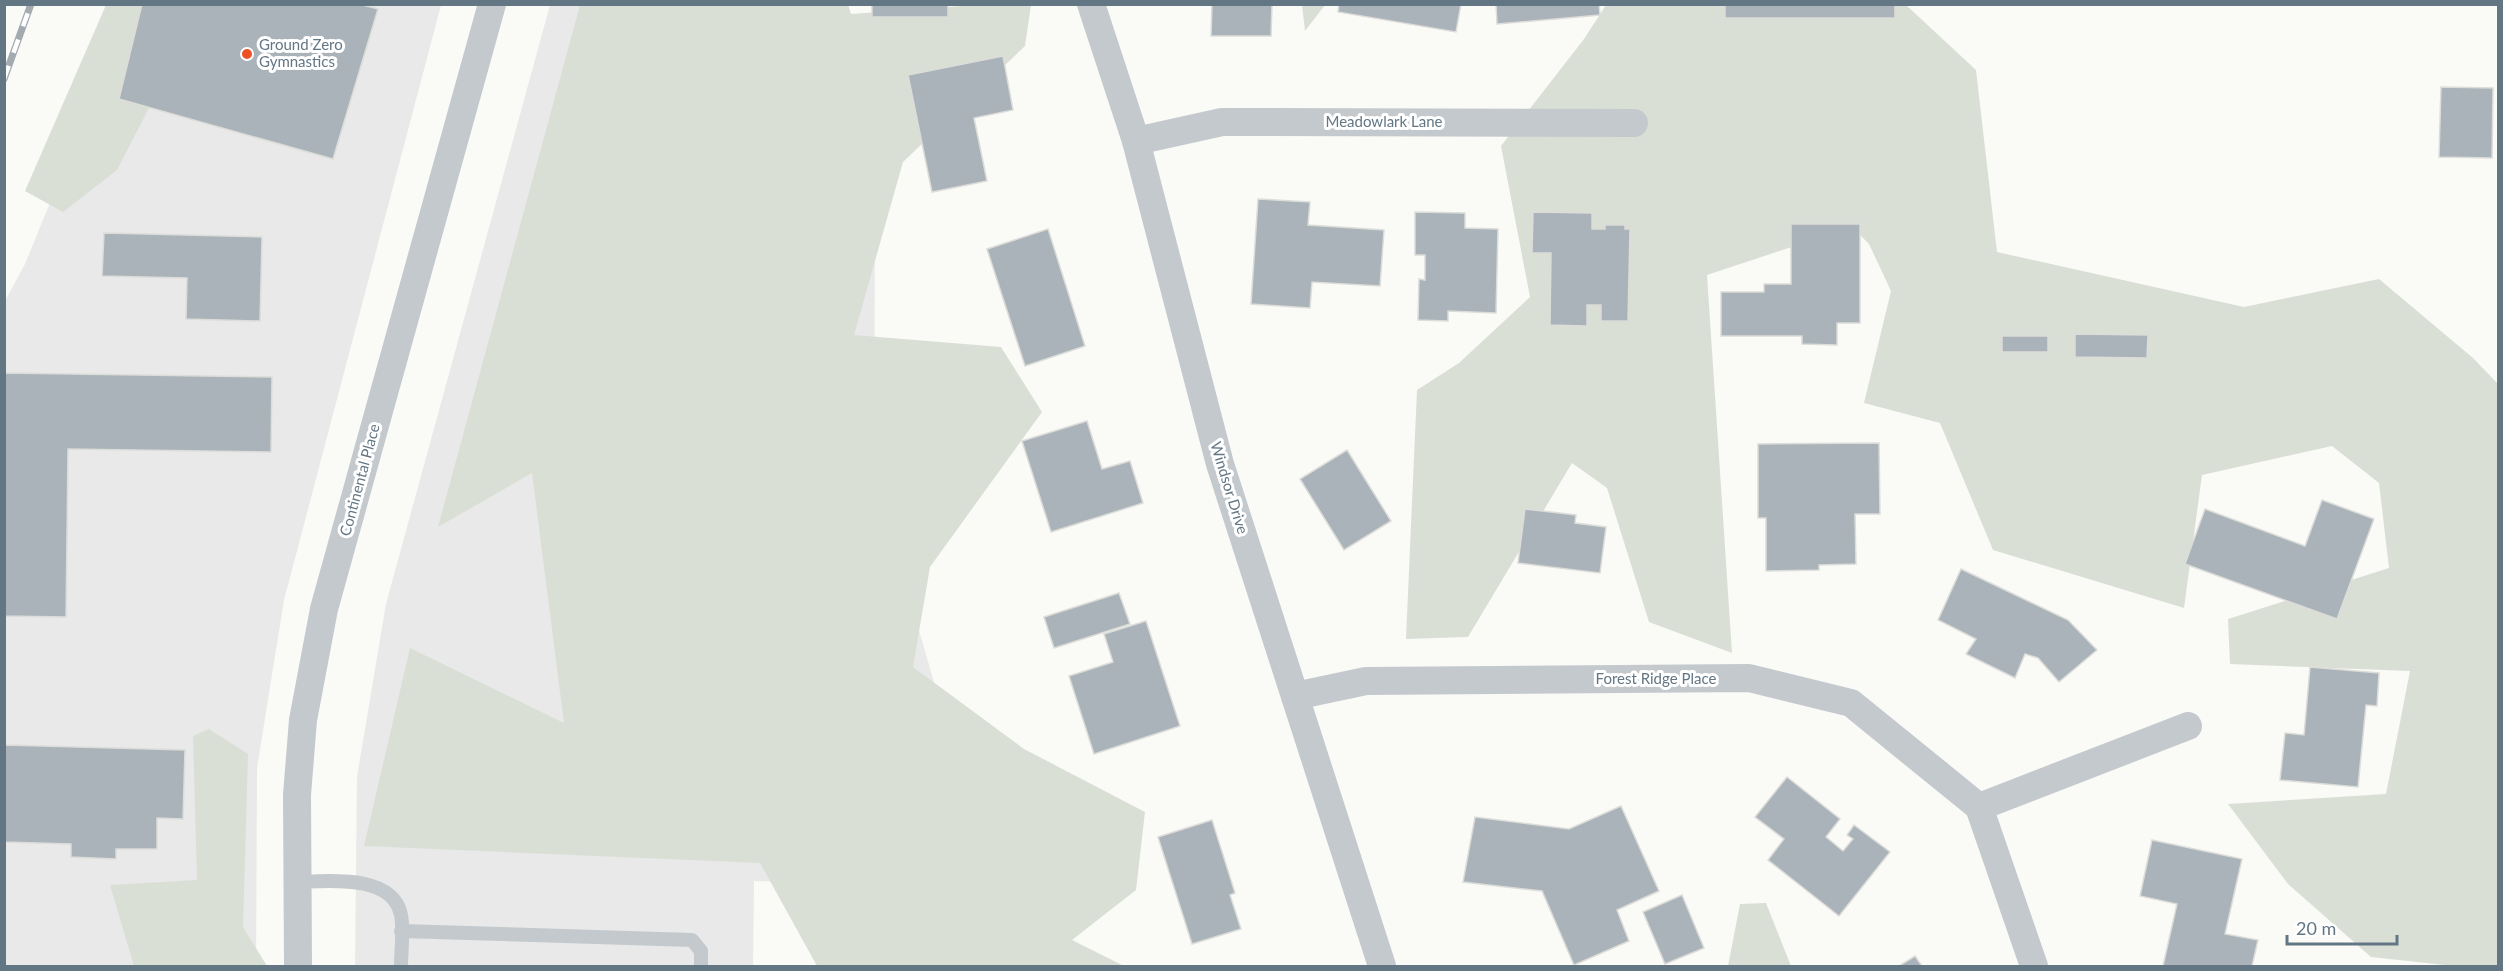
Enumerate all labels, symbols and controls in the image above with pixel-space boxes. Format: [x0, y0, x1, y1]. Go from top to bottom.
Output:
place label: Ground Zero Gymnastics [259, 35, 343, 70]
marker: Ground Zero Gymnastics [240, 47, 254, 61]
street label: Meadowlark Lane [1325, 112, 1443, 130]
street label: Continental Place [335, 422, 383, 538]
street label: Windsor Drive [1207, 439, 1253, 536]
street label: Forest Ridge Place [1596, 669, 1716, 687]
scale bar [2287, 908, 2396, 946]
text: 20 m [2296, 917, 2336, 939]

